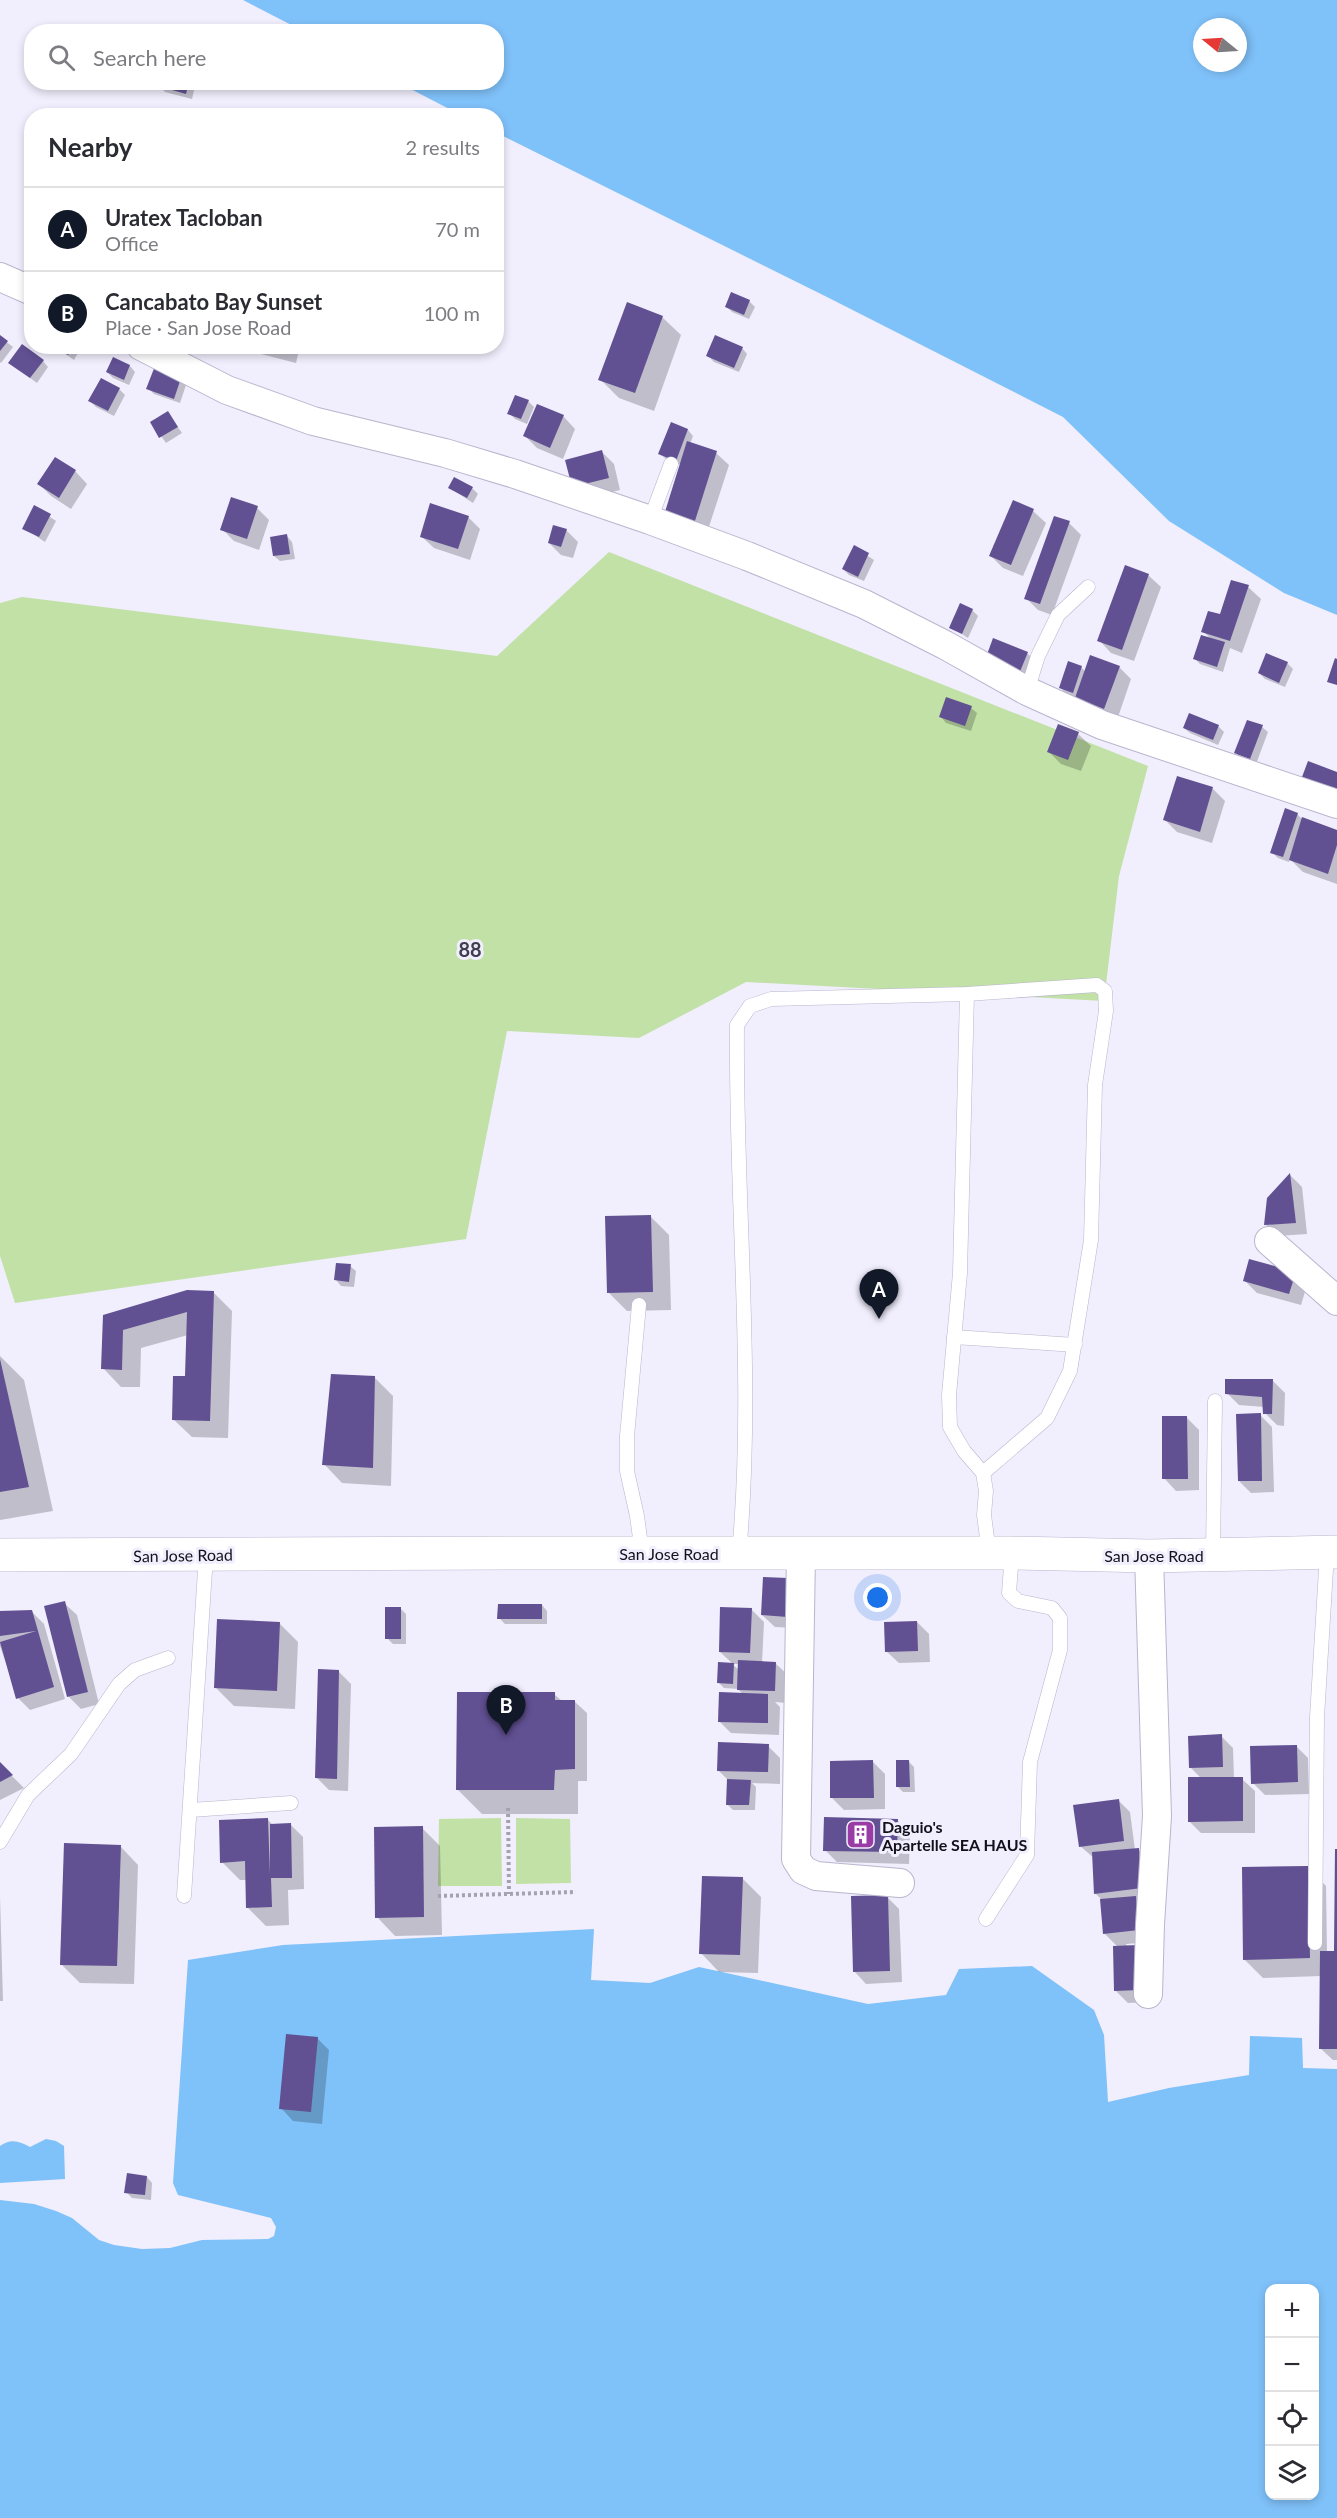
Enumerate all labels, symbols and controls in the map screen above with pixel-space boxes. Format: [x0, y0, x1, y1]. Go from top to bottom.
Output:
north arrow [1193, 18, 1247, 72]
search box [24, 24, 504, 90]
icon: search [45, 41, 78, 74]
text: Search here [93, 44, 206, 71]
text: Nearby [48, 131, 133, 163]
text: 2 results [405, 135, 480, 159]
text: Uratex Tacloban [105, 204, 263, 231]
text: A [61, 217, 74, 241]
text: 70 m [435, 217, 480, 241]
text: Office [105, 231, 159, 255]
text: Cancabato Bay Sunset [105, 288, 322, 315]
text: B [61, 301, 74, 325]
text: 100 m [424, 301, 480, 325]
text: Place · San Jose Road [105, 315, 291, 339]
district label: 88 [458, 937, 482, 961]
pin: A [860, 1270, 898, 1319]
street label: San Jose Road [619, 1544, 719, 1563]
street label: San Jose Road [133, 1545, 233, 1565]
street label: San Jose Road [1104, 1546, 1204, 1565]
your location [863, 1583, 892, 1612]
pin: B [486, 1686, 526, 1735]
place label: Daguio's Apartelle SEA HAUS [881, 1817, 1028, 1854]
building icon: Daguio's Apartelle SEA HAUS [845, 1819, 877, 1851]
map controls [1265, 2284, 1319, 2500]
button: + [1265, 2284, 1319, 2338]
button: − [1265, 2338, 1319, 2392]
button: locate [1265, 2392, 1319, 2446]
button: layers [1265, 2446, 1319, 2500]

